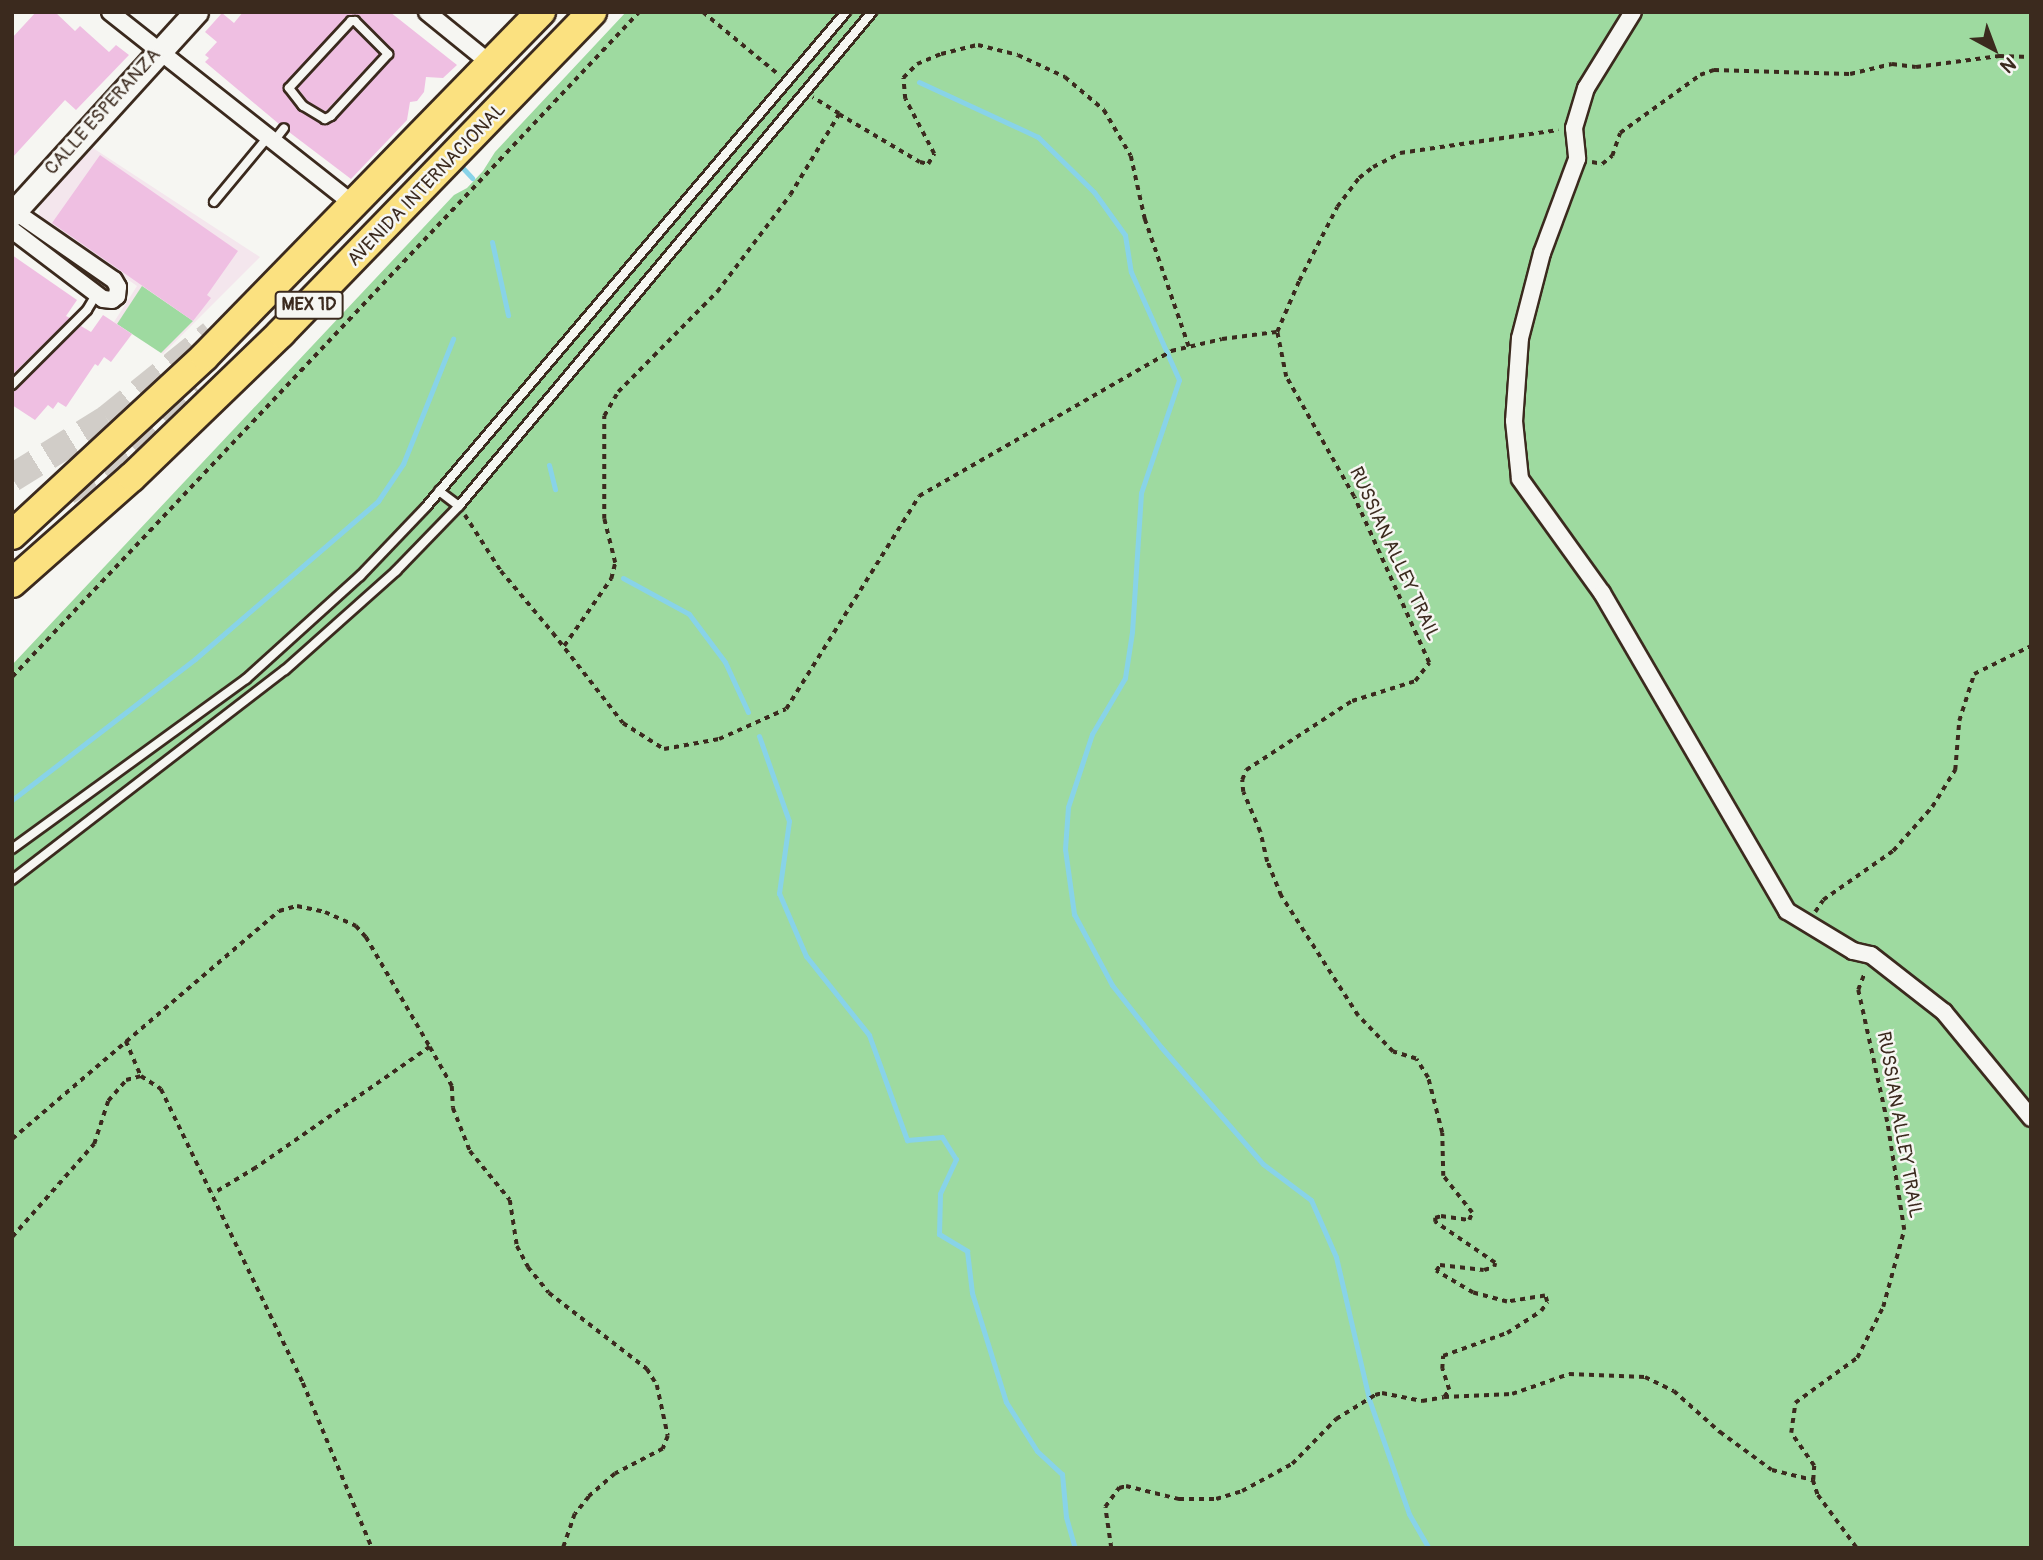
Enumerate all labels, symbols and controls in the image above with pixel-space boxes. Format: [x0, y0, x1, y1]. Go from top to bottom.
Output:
north arrow [1959, 14, 2029, 84]
street label: CALLE ESPERANZA [40, 44, 166, 180]
text: N [1995, 52, 2021, 78]
street label: AVENIDA INTERNACIONAL [343, 99, 511, 271]
road number: MEX 1D [274, 290, 344, 320]
street label: RUSSIAN ALLEY TRAIL [1344, 463, 1444, 645]
street label: RUSSIAN ALLEY TRAIL [1871, 1030, 1927, 1220]

